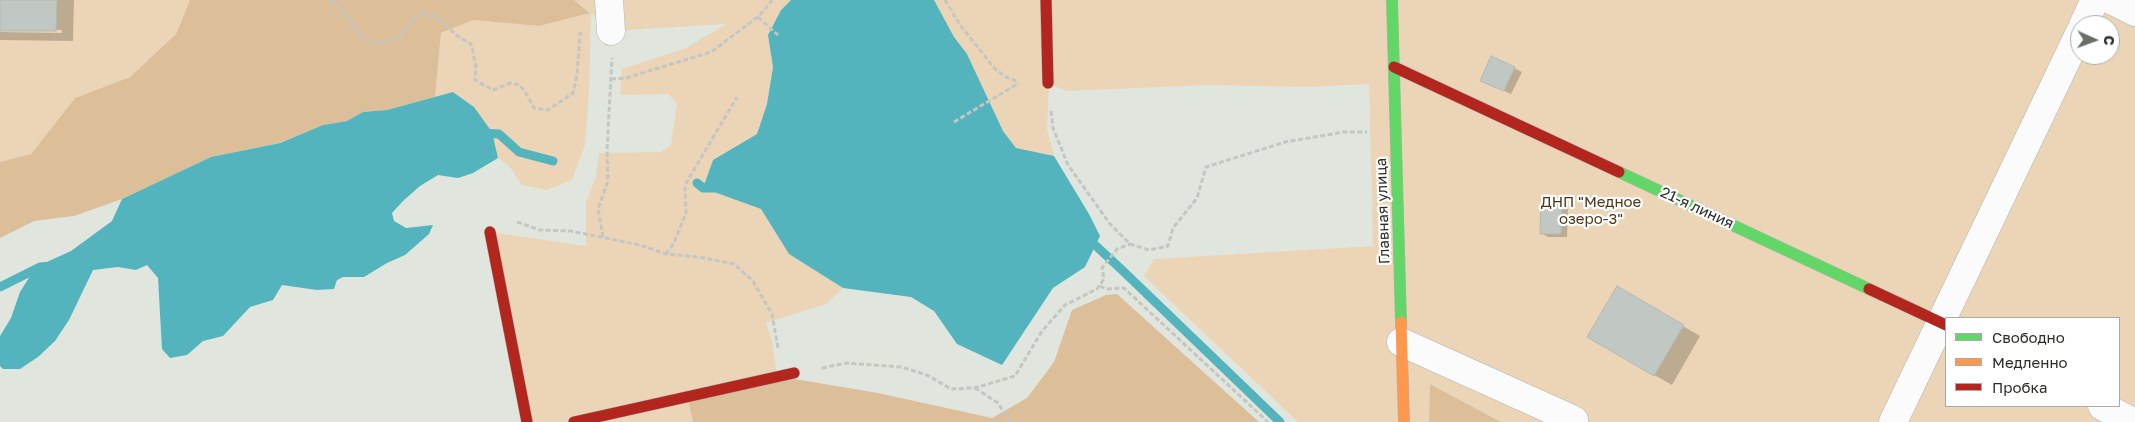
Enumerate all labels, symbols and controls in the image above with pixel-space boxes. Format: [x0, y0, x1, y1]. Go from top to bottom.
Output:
north arrow [2070, 15, 2120, 65]
text: С [2101, 35, 2118, 46]
street label: Главная улица [1372, 158, 1394, 264]
street label: 21-я линия [1658, 183, 1736, 233]
park label: ДНП "Медное озеро-3" [1541, 193, 1641, 228]
legend [1945, 317, 2120, 407]
text: Свободно [1992, 328, 2065, 346]
text: Медленно [1992, 353, 2068, 371]
text: Пробка [1992, 378, 2047, 396]

